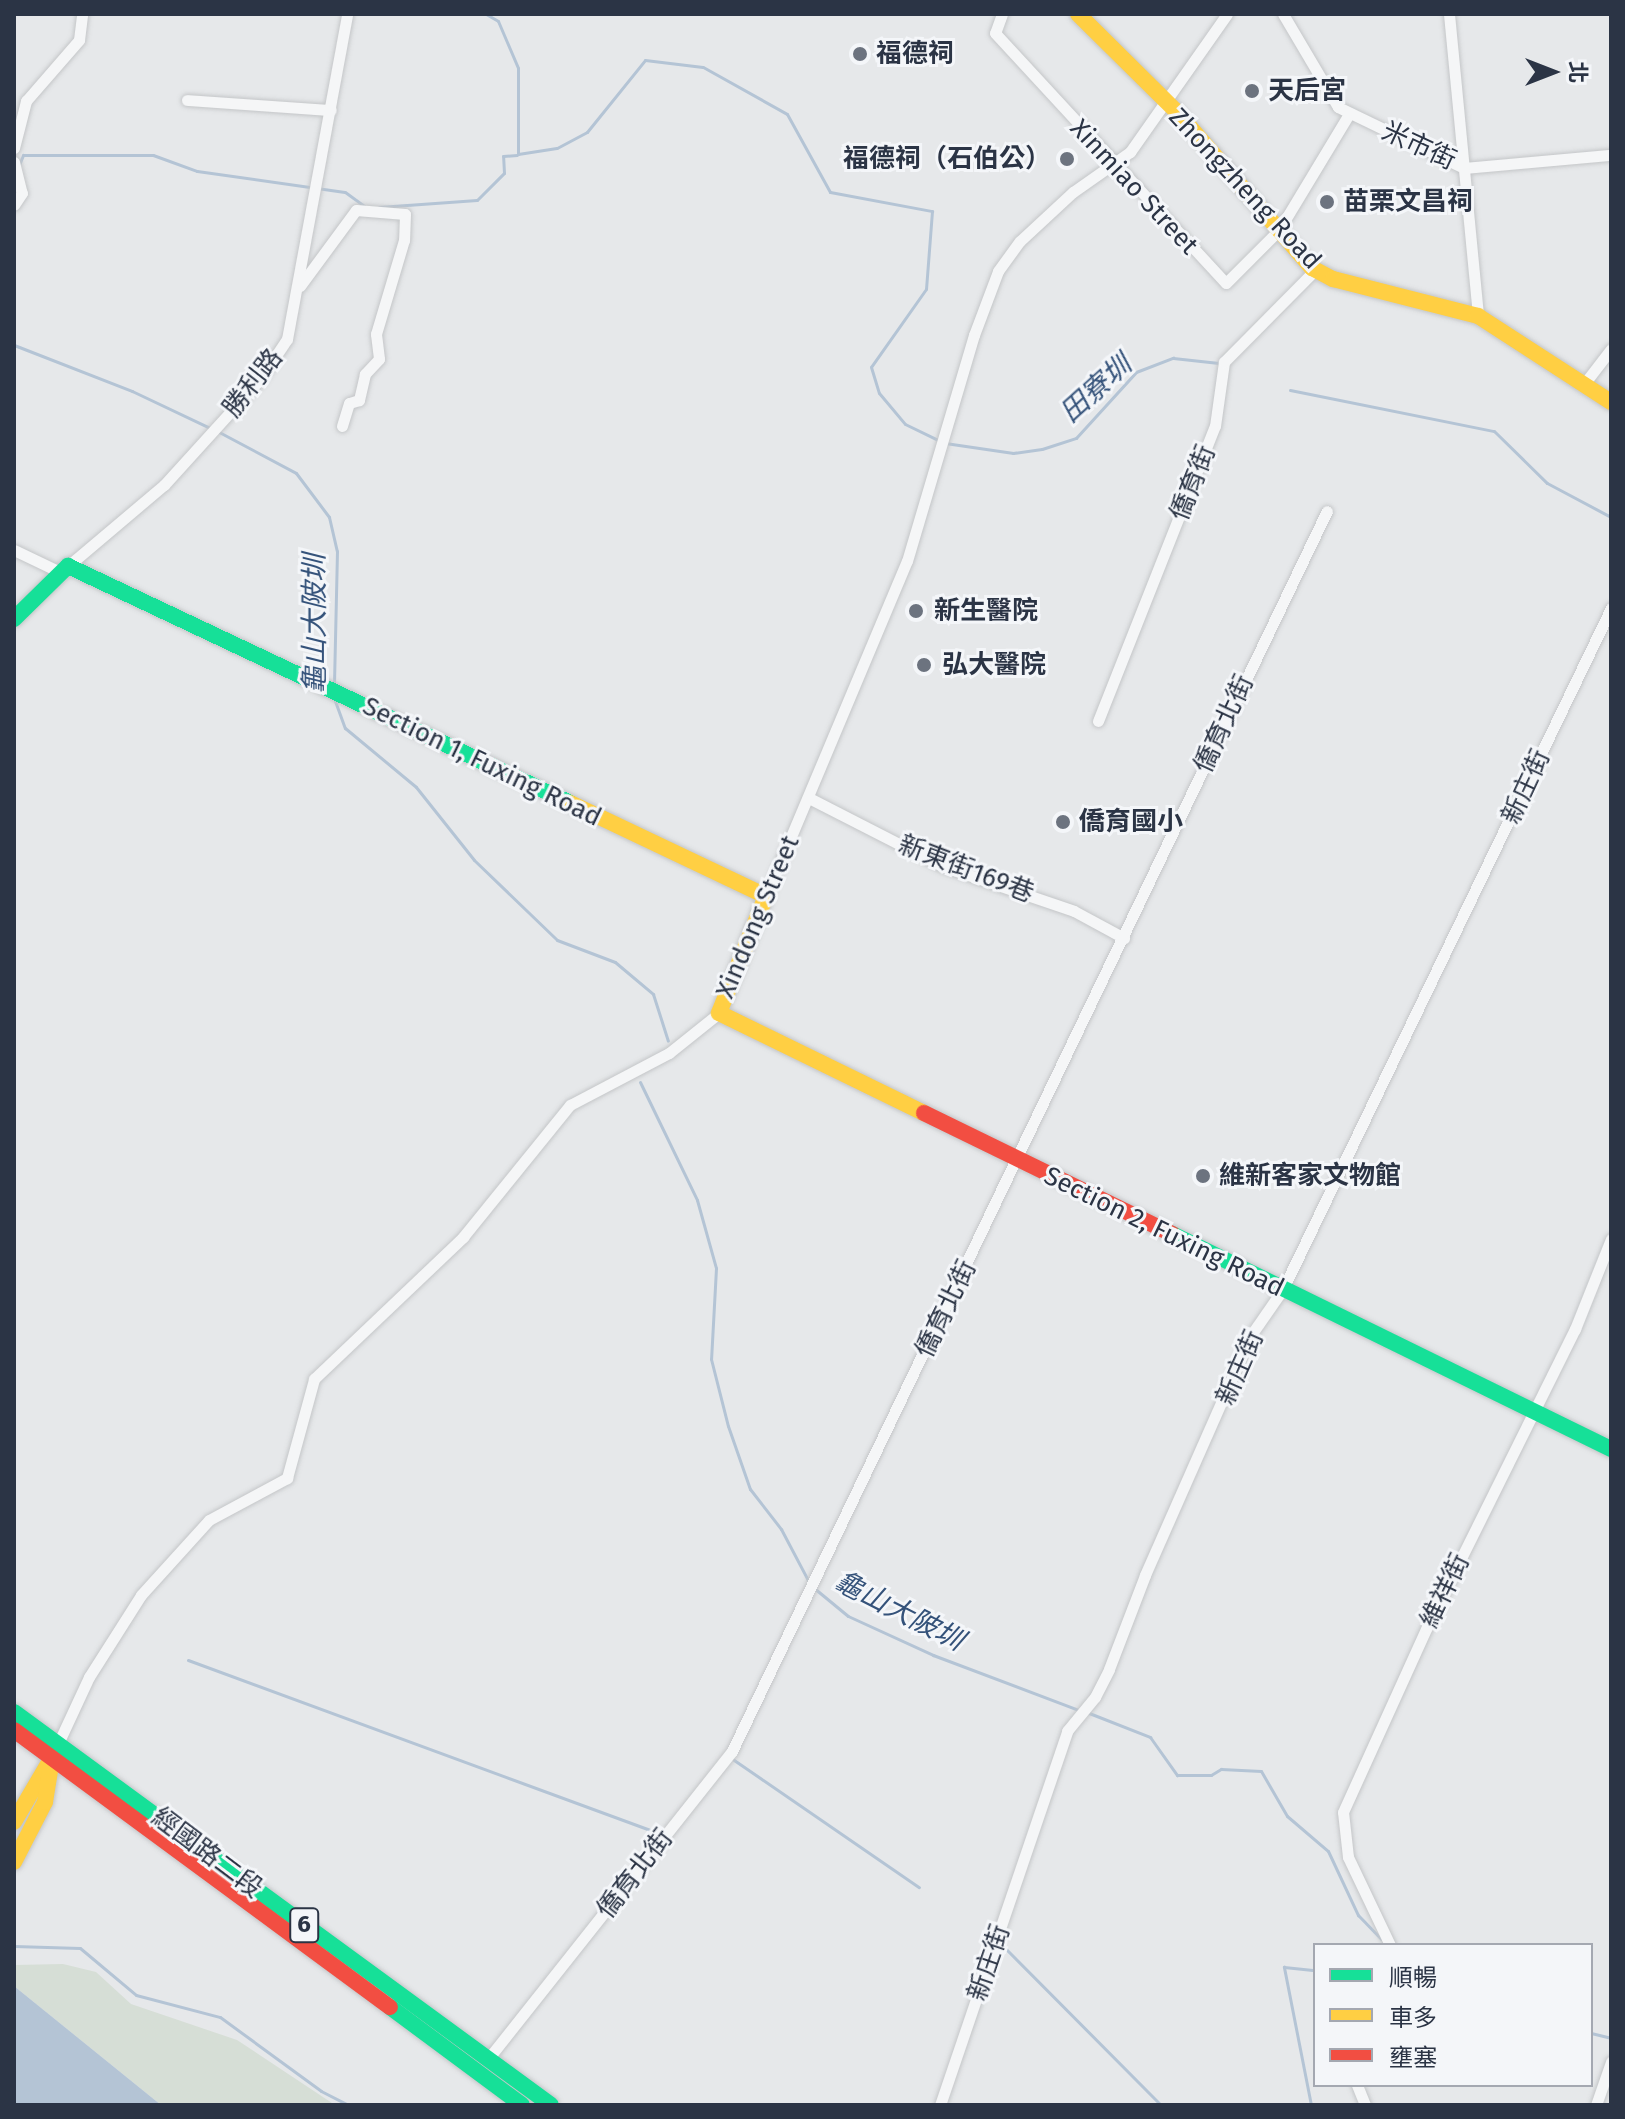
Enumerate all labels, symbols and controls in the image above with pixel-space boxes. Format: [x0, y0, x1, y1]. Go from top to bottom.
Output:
north arrow [1513, 32, 1593, 112]
place label: 福德祠 [876, 38, 954, 70]
marker: 福德祠 [851, 45, 869, 63]
text: 北 [1564, 61, 1591, 83]
place label: 天后宮 [1268, 75, 1346, 107]
marker: 天后宮 [1243, 82, 1261, 100]
street label: Zhongzheng Road [1162, 102, 1328, 276]
street label: Xinmiao Street [1064, 113, 1204, 261]
street label: 米市街 [1377, 115, 1461, 177]
place label: 福德祠（石伯公） [843, 143, 1051, 175]
marker: 福德祠（石伯公） [1058, 150, 1076, 168]
place label: 苗栗文昌祠 [1343, 186, 1473, 218]
marker: 苗栗文昌祠 [1318, 193, 1336, 211]
street label: 勝利路 [217, 343, 289, 423]
water label: 田寮圳 [1054, 348, 1138, 430]
street label: 僑育街 [1164, 441, 1222, 525]
water label: 龜山大陂圳 [298, 554, 332, 694]
place label: 新生醫院 [934, 595, 1038, 627]
marker: 新生醫院 [905, 600, 927, 622]
place label: 弘大醫院 [942, 649, 1046, 681]
marker: 弘大醫院 [913, 654, 935, 676]
street label: 僑育北街 [1188, 670, 1260, 778]
street label: Section 1, Fuxing Road [358, 691, 606, 833]
street label: 新庄街 [1495, 745, 1557, 829]
place label: 僑育國小 [1079, 806, 1183, 838]
marker: 僑育國小 [1054, 813, 1072, 831]
street label: 新東街169巷 [894, 829, 1038, 909]
street label: Xindong Street [710, 831, 806, 1003]
street label: Section 2, Fuxing Road [1039, 1160, 1289, 1304]
place label: 維新客家文物館 [1219, 1160, 1401, 1192]
marker: 維新客家文物館 [1194, 1167, 1212, 1185]
street label: 僑育北街 [909, 1255, 983, 1363]
street label: 新庄街 [1210, 1326, 1270, 1410]
street label: 維祥街 [1414, 1549, 1476, 1633]
water label: 龜山大陂圳 [829, 1564, 969, 1658]
street label: 經國路二段 [146, 1801, 268, 1905]
street label: 僑育北街 [591, 1823, 679, 1925]
road number: 6 [288, 1905, 320, 1945]
street label: 新庄街 [962, 1921, 1016, 2005]
legend [1313, 1943, 1593, 2087]
text: 順暢 [1389, 1964, 1437, 1992]
text: 車多 [1389, 2004, 1437, 2032]
text: 壅塞 [1389, 2044, 1437, 2072]

